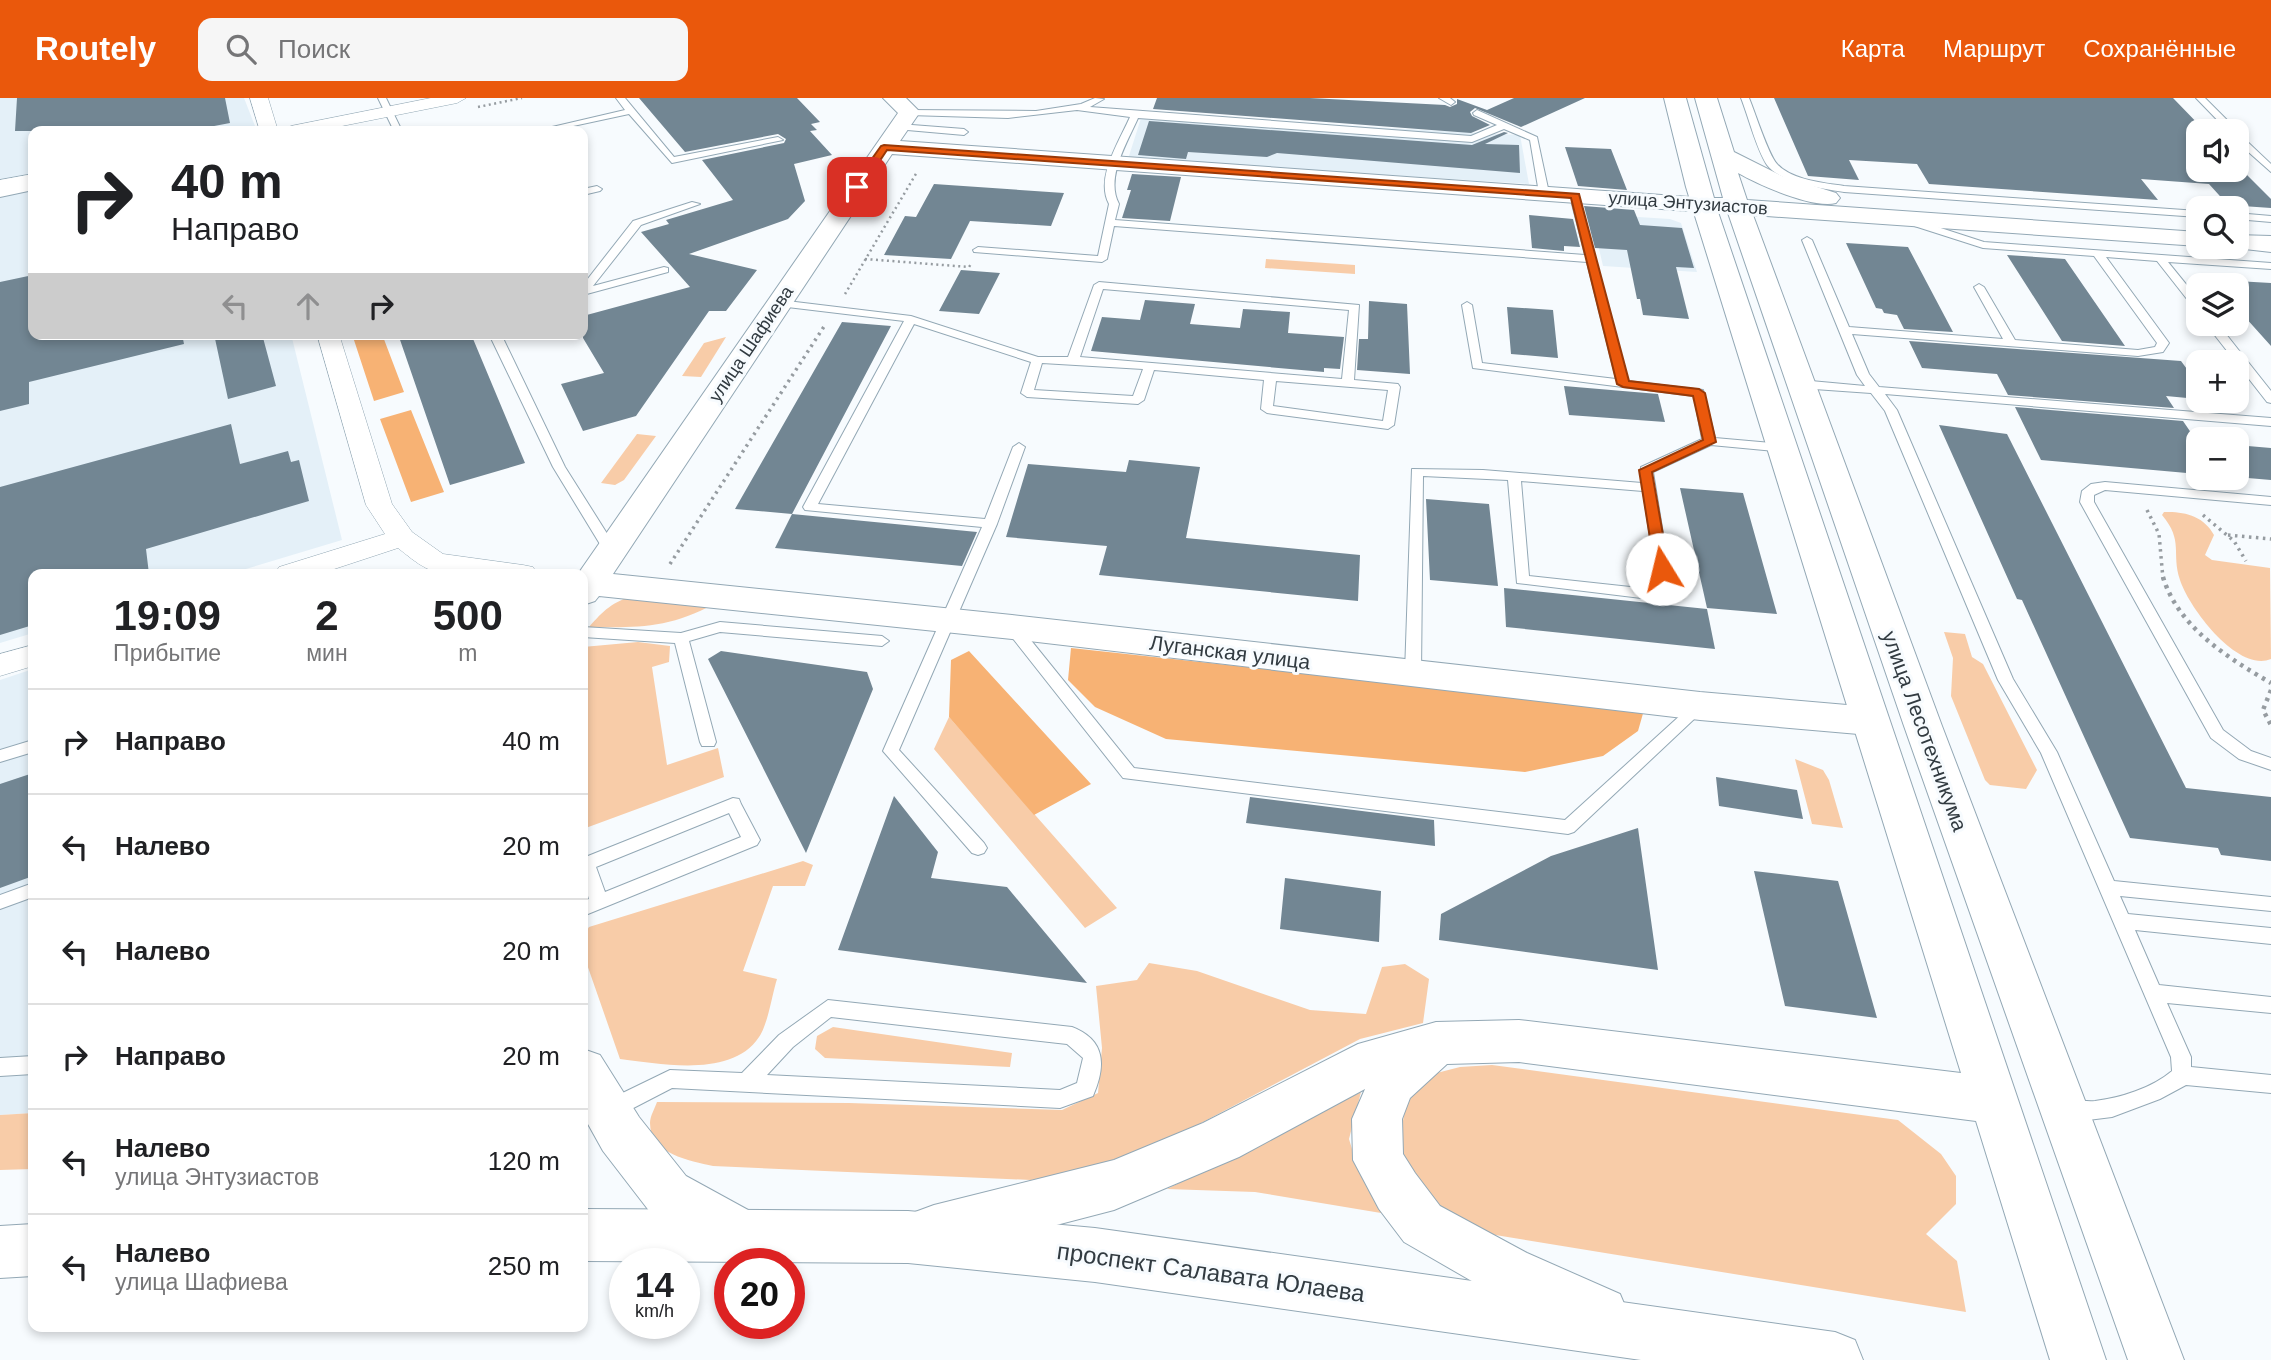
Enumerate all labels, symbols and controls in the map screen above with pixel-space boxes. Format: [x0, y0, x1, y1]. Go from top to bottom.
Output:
search box [198, 18, 688, 81]
text: Routely [35, 30, 156, 67]
icon: search [222, 30, 260, 68]
text: Поиск [278, 34, 350, 64]
text: Карта [1841, 35, 1905, 62]
text: Маршрут [1943, 35, 2045, 62]
text: Сохранённые [2083, 35, 2236, 62]
map controls [2186, 119, 2249, 490]
button: sound [2186, 119, 2249, 182]
icon: right [56, 154, 147, 245]
text: 40 m [171, 154, 283, 208]
pin [827, 157, 887, 217]
icon: arrive [838, 168, 876, 206]
street label: улица Энтузиастов [1608, 187, 1768, 219]
button: search [2186, 196, 2249, 259]
text: Направо [171, 211, 299, 247]
button: layers [2186, 273, 2249, 336]
street label: улица Шафиева [705, 282, 798, 406]
icon: left [216, 287, 254, 325]
icon: ahead [289, 287, 327, 325]
icon: right [362, 287, 400, 325]
button: + [2186, 350, 2249, 413]
button: − [2186, 427, 2249, 490]
position arrow [1625, 532, 1699, 606]
text: 19:09 [113, 592, 221, 639]
text: 2 [315, 592, 339, 639]
text: 500 [433, 592, 503, 639]
street label: улица Лесотехникума [1878, 628, 1972, 834]
street label: Луганская улица [1148, 631, 1312, 673]
text: Прибытие [113, 640, 221, 666]
text: мин [306, 640, 348, 666]
text: m [458, 640, 477, 666]
icon: right [56, 723, 94, 761]
text: Направо [115, 726, 226, 756]
text: 40 m [502, 726, 560, 756]
icon: left [56, 828, 94, 866]
text: Налево [115, 831, 210, 861]
text: 20 m [502, 831, 560, 861]
icon: left [56, 933, 94, 971]
text: Налево [115, 936, 210, 966]
text: 20 m [502, 936, 560, 966]
icon: right [56, 1038, 94, 1076]
text: Направо [115, 1041, 226, 1071]
text: 20 m [502, 1041, 560, 1071]
text: Налево [115, 1133, 210, 1163]
icon: left [56, 1143, 94, 1181]
text: 120 m [488, 1146, 560, 1176]
text: улица Энтузиастов [115, 1164, 319, 1190]
street label: проспект Салавата Юлаева [1055, 1237, 1367, 1307]
text: Налево [115, 1238, 210, 1268]
icon: left [56, 1248, 94, 1286]
speed limit sign: 20 [714, 1248, 805, 1339]
text: 250 m [488, 1251, 560, 1281]
text: 14 [635, 1265, 674, 1304]
text: улица Шафиева [115, 1269, 288, 1295]
text: km/h [635, 1301, 674, 1321]

